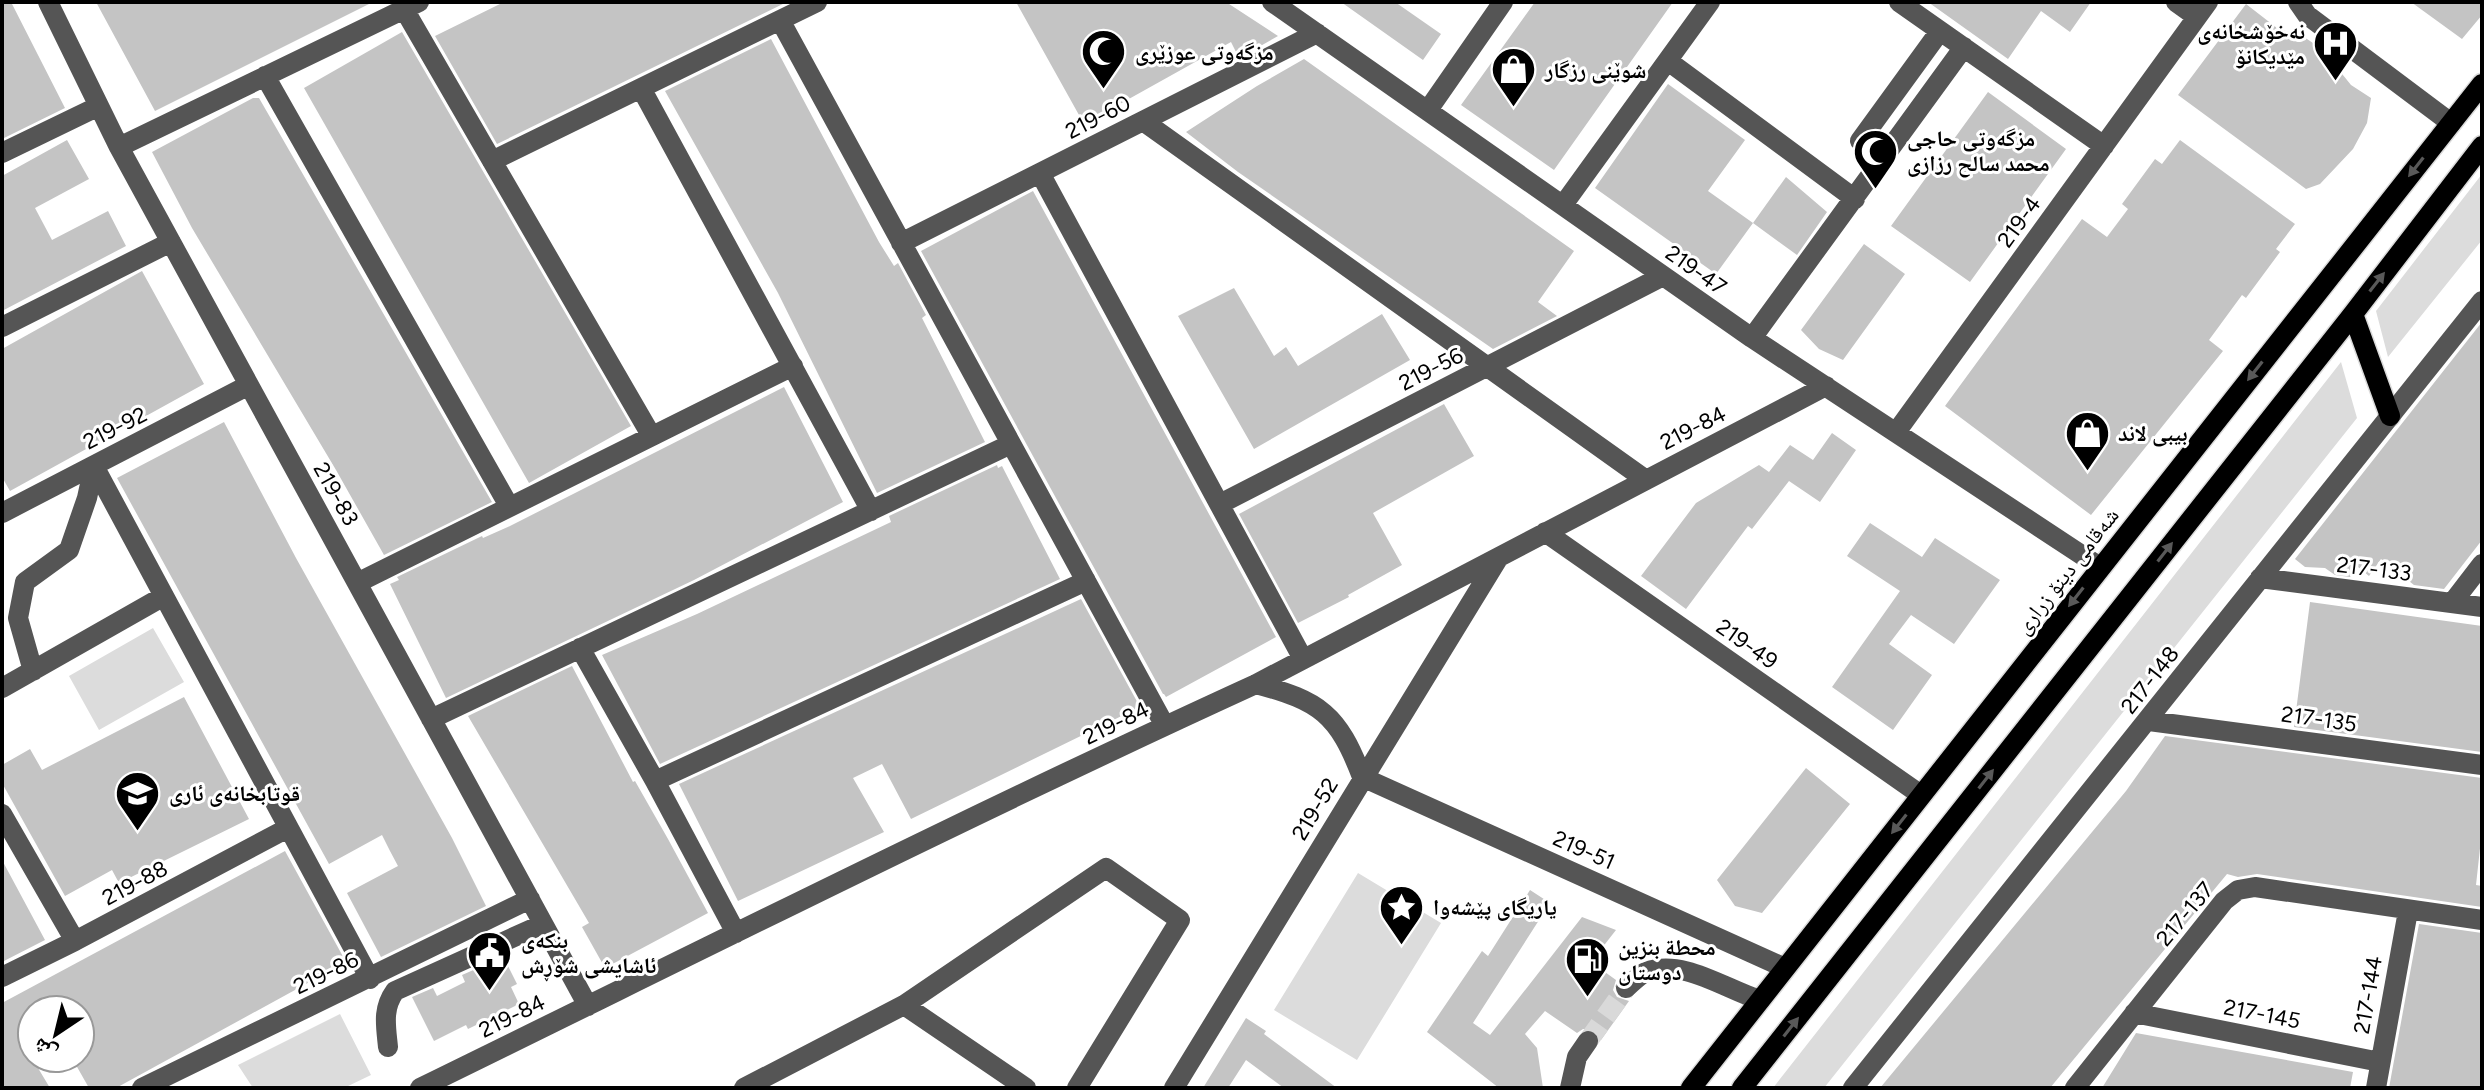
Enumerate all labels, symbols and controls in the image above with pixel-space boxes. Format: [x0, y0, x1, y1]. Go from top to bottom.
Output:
place label: نەخۆشخانەی مێدیکانۆ [2197, 18, 2305, 70]
hospital icon: نەخۆشخانەی مێدیکانۆ [2312, 20, 2360, 83]
mosque icon: مزگه‌وتی عوزێری [1080, 28, 1128, 91]
place label: مزگه‌وتی عوزێری [1135, 39, 1274, 66]
shop icon: شوێنی رزگار [1490, 46, 1538, 109]
place label: شوێنی رزگار [1544, 57, 1647, 84]
street label: 219-60 [1061, 89, 1135, 145]
place label: مزگەوتی حاجی محمد سالح رزازی [1907, 125, 2050, 178]
mosque icon: مزگەوتی حاجی محمد سالح رزازی [1852, 127, 1900, 190]
one-way arrow [2409, 157, 2425, 177]
street label: 219-4 [1991, 191, 2047, 253]
street label: 219-47 [1660, 239, 1732, 301]
one-way arrow [2369, 272, 2385, 292]
street label: 219-56 [1395, 342, 1467, 396]
one-way arrow [2247, 361, 2264, 381]
street label: 219-84 [1656, 400, 1730, 456]
street label: 219-92 [79, 401, 151, 455]
shop icon: بيبى لاند [2063, 409, 2111, 472]
place label: بيبى لاند [2118, 420, 2188, 447]
street label: 219-83 [308, 457, 364, 531]
street label: شەقامی دینۆ زراری [2009, 502, 2125, 640]
one-way arrow [2156, 542, 2172, 562]
street label: 217-133 [2335, 551, 2413, 587]
one-way arrow [2069, 587, 2085, 607]
street label: 219-49 [1711, 613, 1783, 675]
street label: 217-148 [2115, 641, 2185, 719]
street label: 219-84 [1079, 695, 1153, 751]
street label: 217-135 [2279, 700, 2359, 738]
school or university icon: قوتابخانەی ئاری [114, 769, 162, 832]
one-way arrow [1978, 769, 1994, 789]
street label: 219-52 [1286, 773, 1344, 845]
place label: قوتابخانەی ئاری [169, 780, 300, 807]
one-way arrow [1891, 814, 1907, 834]
street label: 219-51 [1549, 824, 1619, 876]
street label: 219-88 [98, 855, 172, 911]
street label: 217-137 [2150, 876, 2220, 952]
place icon: یاریگای پێشەوا [1378, 883, 1426, 946]
place label: یاریگای پێشەوا [1433, 894, 1557, 921]
place label: بنکەی ئاشایشی شۆڕش [521, 927, 656, 982]
public building icon: بنکەی ئاشایشی شۆڕش [466, 929, 514, 992]
place label: محطة بنزين دوستان [1618, 934, 1716, 986]
fuel station icon: محطة بنزين دوستان [1563, 936, 1611, 999]
street label: 219-86 [289, 946, 363, 1000]
street label: 217-144 [2348, 954, 2388, 1036]
street label: 219-84 [475, 988, 549, 1044]
street label: 217-145 [2221, 993, 2303, 1035]
north arrow [16, 994, 96, 1074]
one-way arrow [1782, 1017, 1798, 1037]
text: ش [28, 1032, 62, 1068]

